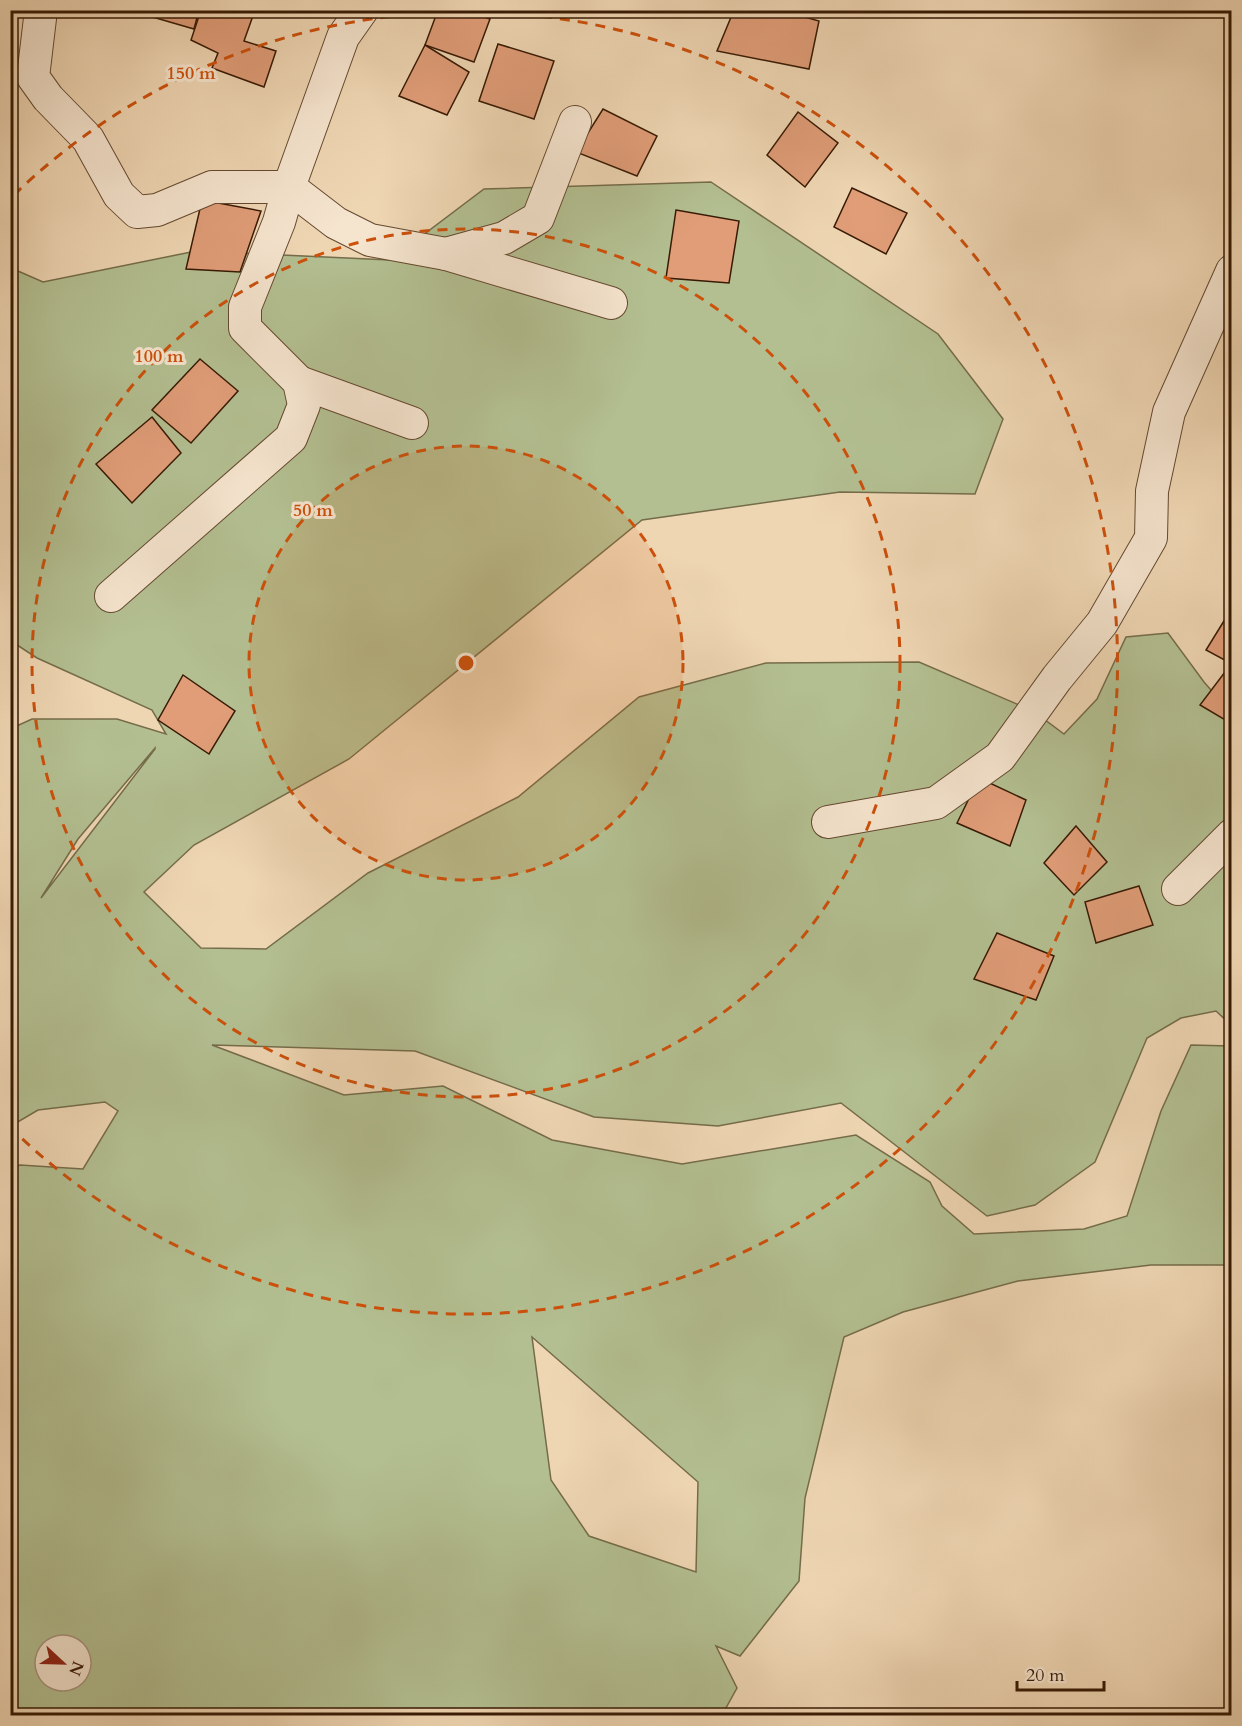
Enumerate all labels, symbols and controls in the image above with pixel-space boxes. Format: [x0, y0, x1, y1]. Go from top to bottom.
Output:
text: 150 m [166, 61, 216, 86]
text: 100 m [134, 344, 184, 369]
text: 50 m [293, 498, 333, 523]
centre of rings [456, 653, 476, 673]
north arrow [33, 1633, 93, 1693]
scale bar [1017, 1654, 1104, 1692]
text: N [63, 1658, 89, 1679]
text: 20 m [1026, 1663, 1065, 1688]

